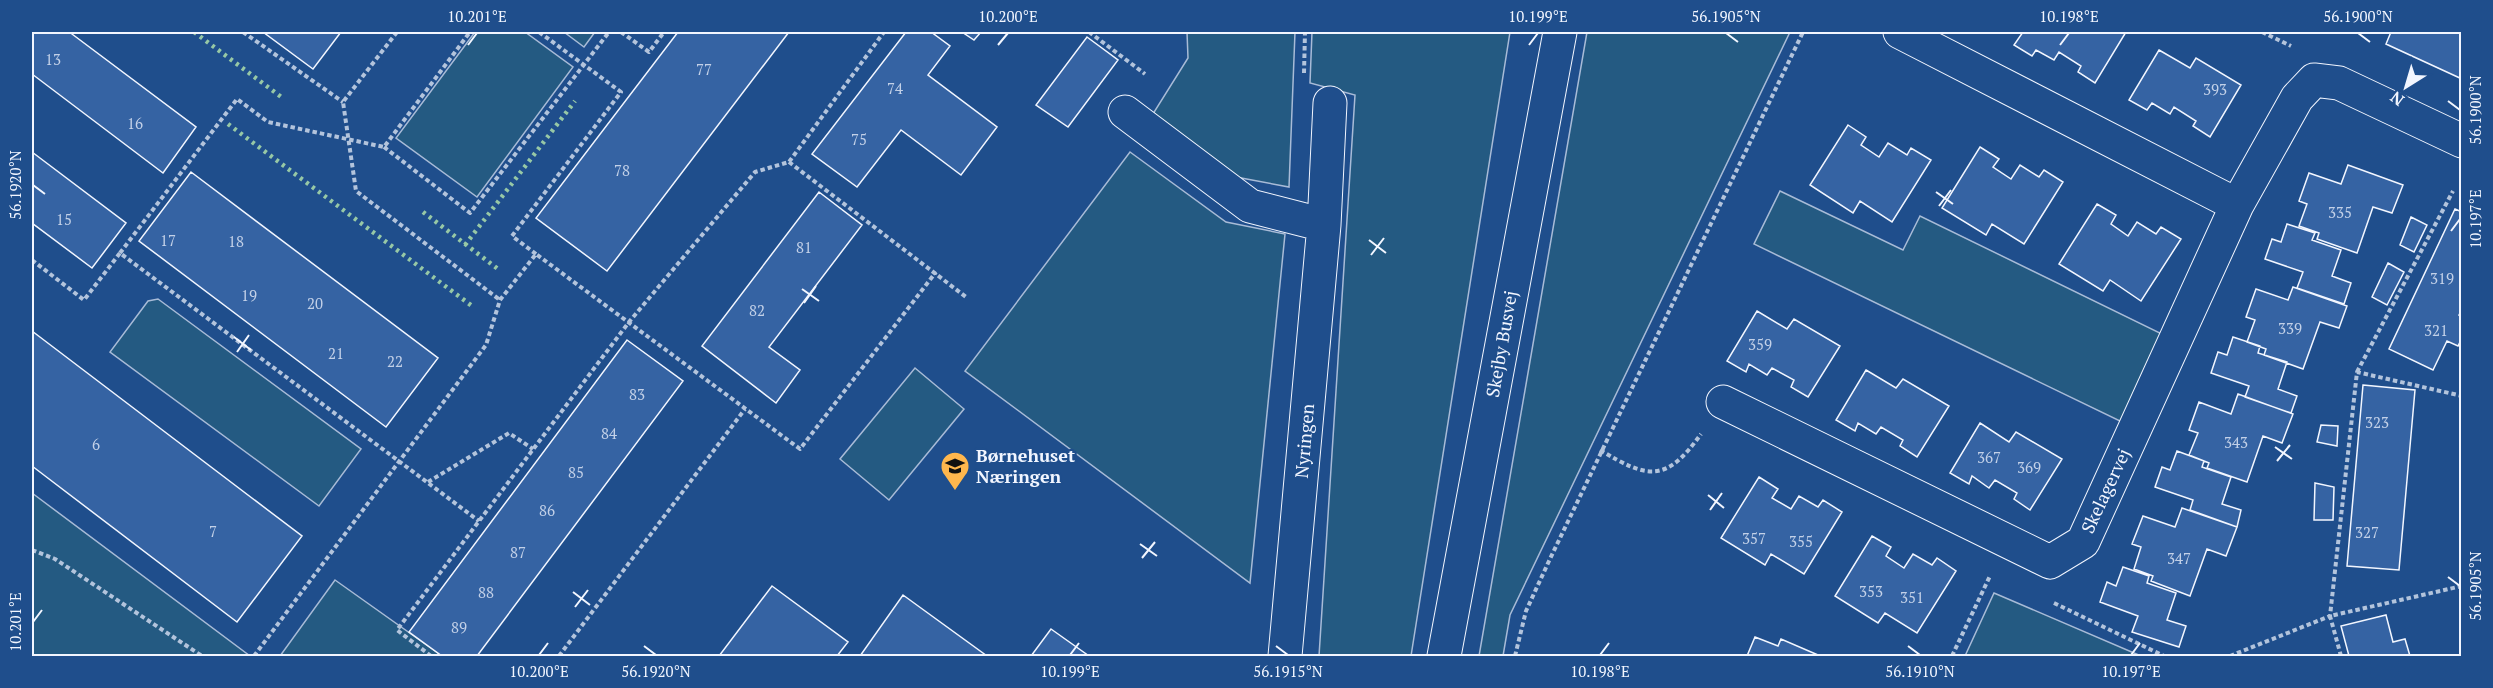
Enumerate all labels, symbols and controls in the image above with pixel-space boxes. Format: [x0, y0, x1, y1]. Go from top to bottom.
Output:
text: 10.201°E [447, 6, 507, 26]
text: 10.200°E [978, 6, 1038, 26]
text: 10.199°E [1508, 6, 1568, 26]
text: 56.1905°N [1691, 6, 1761, 26]
text: 10.198°E [2039, 6, 2099, 26]
text: 56.1900°N [2323, 6, 2393, 26]
house number: 13 [45, 49, 61, 69]
north arrow [2376, 57, 2436, 117]
house number: 77 [696, 59, 712, 79]
text: 56.1900°N [2465, 75, 2485, 145]
house number: 74 [887, 78, 903, 98]
house number: 393 [2203, 79, 2227, 99]
text: N [2386, 87, 2408, 111]
house number: 16 [127, 113, 143, 133]
house number: 75 [851, 129, 867, 149]
text: 56.1920°N [5, 150, 25, 220]
house number: 78 [614, 160, 630, 180]
text: 10.197°E [2465, 189, 2485, 249]
house number: 335 [2328, 202, 2352, 222]
house number: 15 [56, 209, 72, 229]
house number: 17 [160, 230, 176, 250]
house number: 18 [228, 231, 244, 251]
house number: 81 [796, 237, 812, 257]
house number: 319 [2430, 268, 2454, 288]
house number: 19 [241, 285, 257, 305]
street label: Skejby Busvej [1480, 288, 1522, 399]
house number: 20 [307, 293, 323, 313]
house number: 82 [749, 300, 765, 320]
house number: 339 [2278, 318, 2302, 338]
house number: 321 [2424, 320, 2448, 340]
house number: 359 [1748, 334, 1772, 354]
house number: 21 [328, 343, 344, 363]
house number: 22 [387, 351, 403, 371]
house number: 83 [629, 384, 645, 404]
street label: Nyringen [1289, 402, 1319, 479]
house number: 323 [2365, 412, 2389, 432]
house number: 84 [601, 423, 617, 443]
house number: 343 [2224, 432, 2248, 452]
house number: 6 [92, 434, 100, 454]
place label: Børnehuset Næringen [976, 443, 1075, 488]
street label: Skelagervej [2075, 444, 2135, 537]
house number: 367 [1977, 447, 2001, 467]
school or university icon: Børnehuset Næringen [939, 450, 971, 492]
house number: 369 [2017, 457, 2041, 477]
house number: 85 [568, 462, 584, 482]
house number: 86 [539, 500, 555, 520]
house number: 7 [209, 521, 217, 541]
house number: 327 [2355, 522, 2379, 542]
house number: 357 [1742, 528, 1766, 548]
house number: 355 [1789, 531, 1813, 551]
house number: 87 [510, 542, 526, 562]
house number: 347 [2167, 548, 2191, 568]
text: 56.1905°N [2465, 551, 2485, 621]
house number: 353 [1859, 581, 1883, 601]
house number: 88 [478, 582, 494, 602]
house number: 351 [1900, 587, 1924, 607]
text: 10.201°E [5, 592, 25, 652]
house number: 89 [451, 617, 467, 637]
text: 10.200°E [509, 661, 569, 681]
text: 56.1920°N [621, 661, 691, 681]
text: 10.199°E [1040, 661, 1100, 681]
text: 56.1915°N [1253, 661, 1323, 681]
text: 10.198°E [1570, 661, 1630, 681]
text: 56.1910°N [1885, 661, 1955, 681]
text: 10.197°E [2101, 661, 2161, 681]

